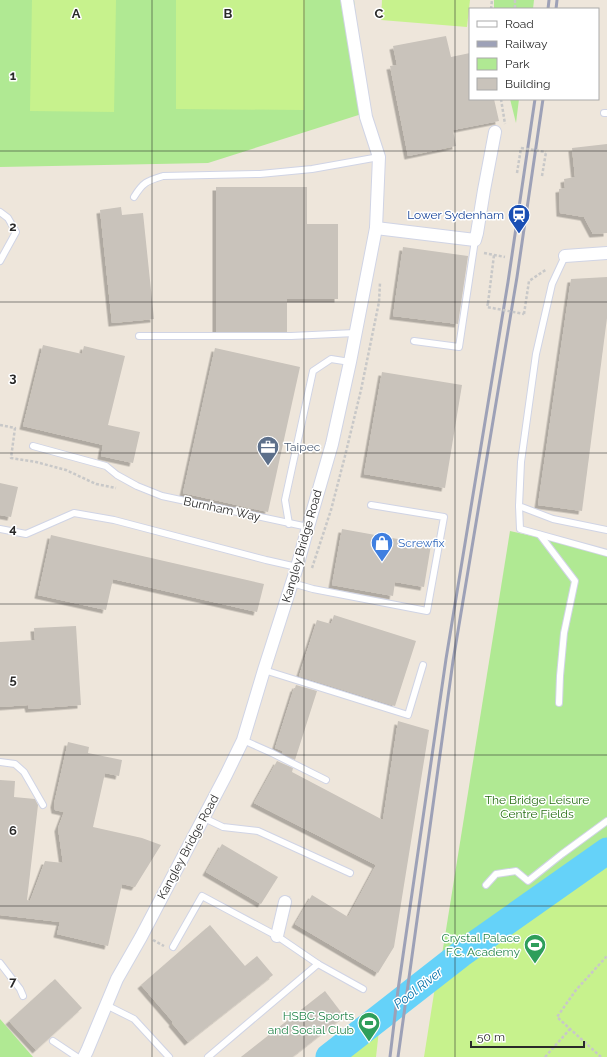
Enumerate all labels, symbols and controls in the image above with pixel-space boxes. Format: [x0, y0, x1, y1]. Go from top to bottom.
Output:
text: A [72, 6, 81, 21]
text: B [224, 6, 233, 21]
text: C [375, 6, 384, 21]
legend [469, 8, 599, 100]
text: Road [505, 17, 534, 31]
text: Railway [505, 37, 548, 51]
text: Park [505, 57, 530, 71]
text: 1 [10, 68, 17, 83]
text: Building [505, 77, 551, 91]
station icon: Lower Sydenham [506, 202, 532, 235]
place label: Lower Sydenham [407, 208, 504, 222]
text: 2 [9, 219, 17, 234]
text: 3 [9, 370, 17, 385]
office icon: Taipec [255, 434, 281, 467]
place label: Taipec [284, 440, 321, 454]
street label: Kangley Bridge Road [279, 488, 325, 604]
street label: Burnham Way [182, 494, 262, 524]
text: 4 [9, 521, 17, 536]
shop icon: Screwfix [369, 530, 395, 563]
place label: Screwfix [398, 536, 445, 550]
text: 5 [9, 672, 17, 687]
street label: Kangley Bridge Road [154, 792, 222, 902]
park label: The Bridge Leisure Centre Fields [485, 793, 589, 821]
text: 6 [9, 823, 17, 838]
place label: Crystal Palace F.C. Academy [442, 931, 520, 959]
sports icon: Crystal Palace F.C. Academy [522, 932, 548, 965]
water label: Pool River [391, 964, 446, 1012]
text: 7 [9, 974, 17, 989]
place label: HSBC Sports and Social Club [268, 1009, 354, 1037]
sports icon: HSBC Sports and Social Club [356, 1010, 382, 1043]
scale bar [471, 1023, 584, 1049]
text: 50 m [477, 1030, 505, 1044]

